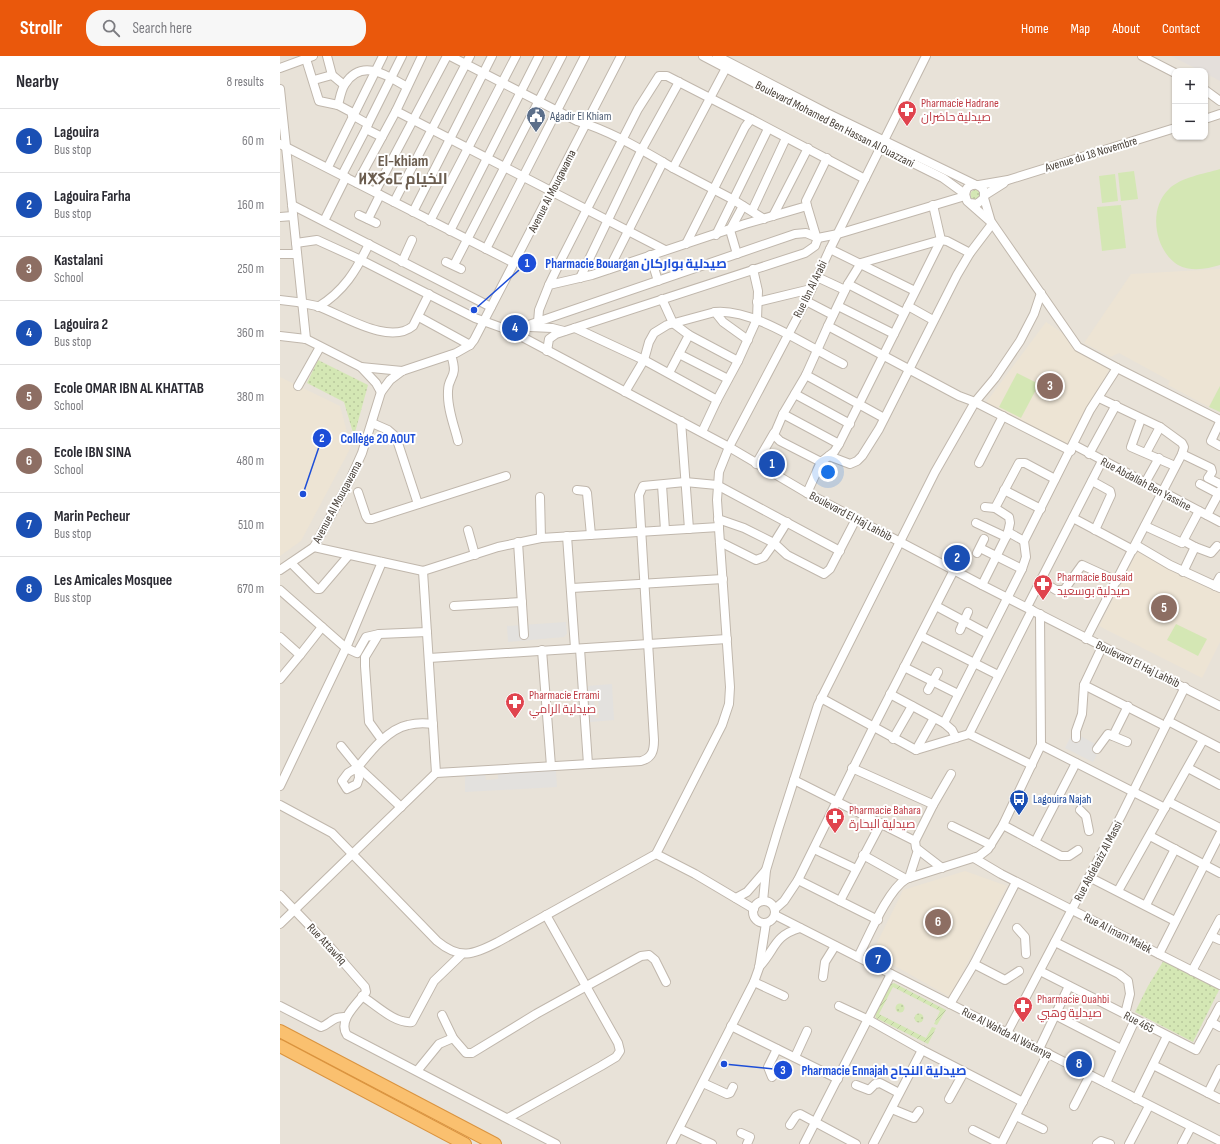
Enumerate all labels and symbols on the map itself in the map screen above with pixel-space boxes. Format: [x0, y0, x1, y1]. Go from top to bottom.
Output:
street label: Boulevard Mohamed Ben Hassan Al Ouazzani [753, 78, 917, 171]
place label: Pharmacie Hadrane صيدلية حاضران [921, 96, 999, 125]
pharmacy icon: Pharmacie Hadrane صيدلية حاضران [896, 99, 918, 127]
public building icon: Agadir El Khiam [525, 105, 547, 133]
place label: Agadir El Khiam [549, 109, 612, 124]
street label: Avenue du 18 Novembre [1042, 133, 1139, 176]
street label: Avenue Al Mouqawama [525, 147, 580, 236]
district label: El-khiam ⵍⵅⵢⴰⵎ الخيام [358, 152, 448, 190]
callout: Pharmacie Bouargan صيدلية بواركان [517, 251, 734, 276]
text: 1 [525, 256, 530, 271]
text: Pharmacie Bouargan صيدلية بواركان [545, 256, 727, 272]
street label: Rue Ibn Al Arabi [790, 258, 831, 320]
pin: 4 [502, 313, 528, 343]
pin: 3 [1037, 371, 1063, 401]
callout: Collège 20 AOUT [312, 425, 424, 450]
text: 2 [319, 431, 325, 446]
text: Collège 20 AOUT [340, 431, 416, 447]
pin: 1 [759, 449, 785, 479]
street label: Rue Abdallah Ben Yassine [1098, 454, 1194, 515]
street label: Avenue Al Mouqawama [309, 458, 366, 547]
your location [818, 462, 838, 482]
street label: Boulevard El Haj Lahbib [807, 488, 895, 545]
pin: 2 [944, 543, 970, 573]
place label: Pharmacie Bousaid صيدلية بوسعيد [1057, 570, 1133, 599]
pharmacy icon: Pharmacie Bousaid صيدلية بوسعيد [1032, 573, 1054, 601]
pin: 5 [1151, 593, 1177, 623]
street label: Boulevard El Haj Lahbib [1093, 638, 1182, 691]
place label: Pharmacie Errami صيدلية الرامي [529, 688, 600, 719]
pharmacy icon: Pharmacie Errami صيدلية الرامي [504, 691, 526, 719]
bus stop icon: Lagouira Najah [1008, 788, 1030, 816]
place label: Lagouira Najah [1033, 792, 1091, 807]
place label: Pharmacie Bahara صيدلية البحارة [849, 803, 921, 832]
pharmacy icon: Pharmacie Bahara صيدلية البحارة [824, 806, 846, 834]
street label: Rue Abdelaziz Al Massi [1071, 818, 1126, 904]
pin: 6 [925, 907, 951, 937]
street label: Rue Al Imam Malek [1081, 910, 1155, 957]
street label: Rue Attawfiq [304, 920, 350, 968]
pin: 7 [865, 945, 891, 975]
place label: Pharmacie Ouahbi صيدلية وهبي [1037, 992, 1109, 1023]
pharmacy icon: Pharmacie Ouahbi صيدلية وهبي [1012, 995, 1034, 1023]
street label: Rue Al Wahda Al Watanya [959, 1004, 1055, 1063]
street label: Rue 465 [1121, 1008, 1157, 1037]
pin: 8 [1066, 1049, 1092, 1079]
callout: Pharmacie Ennajah صيدلية النجاح [773, 1058, 974, 1083]
text: 3 [780, 1063, 786, 1078]
text: Pharmacie Ennajah صيدلية النجاح [801, 1063, 967, 1079]

